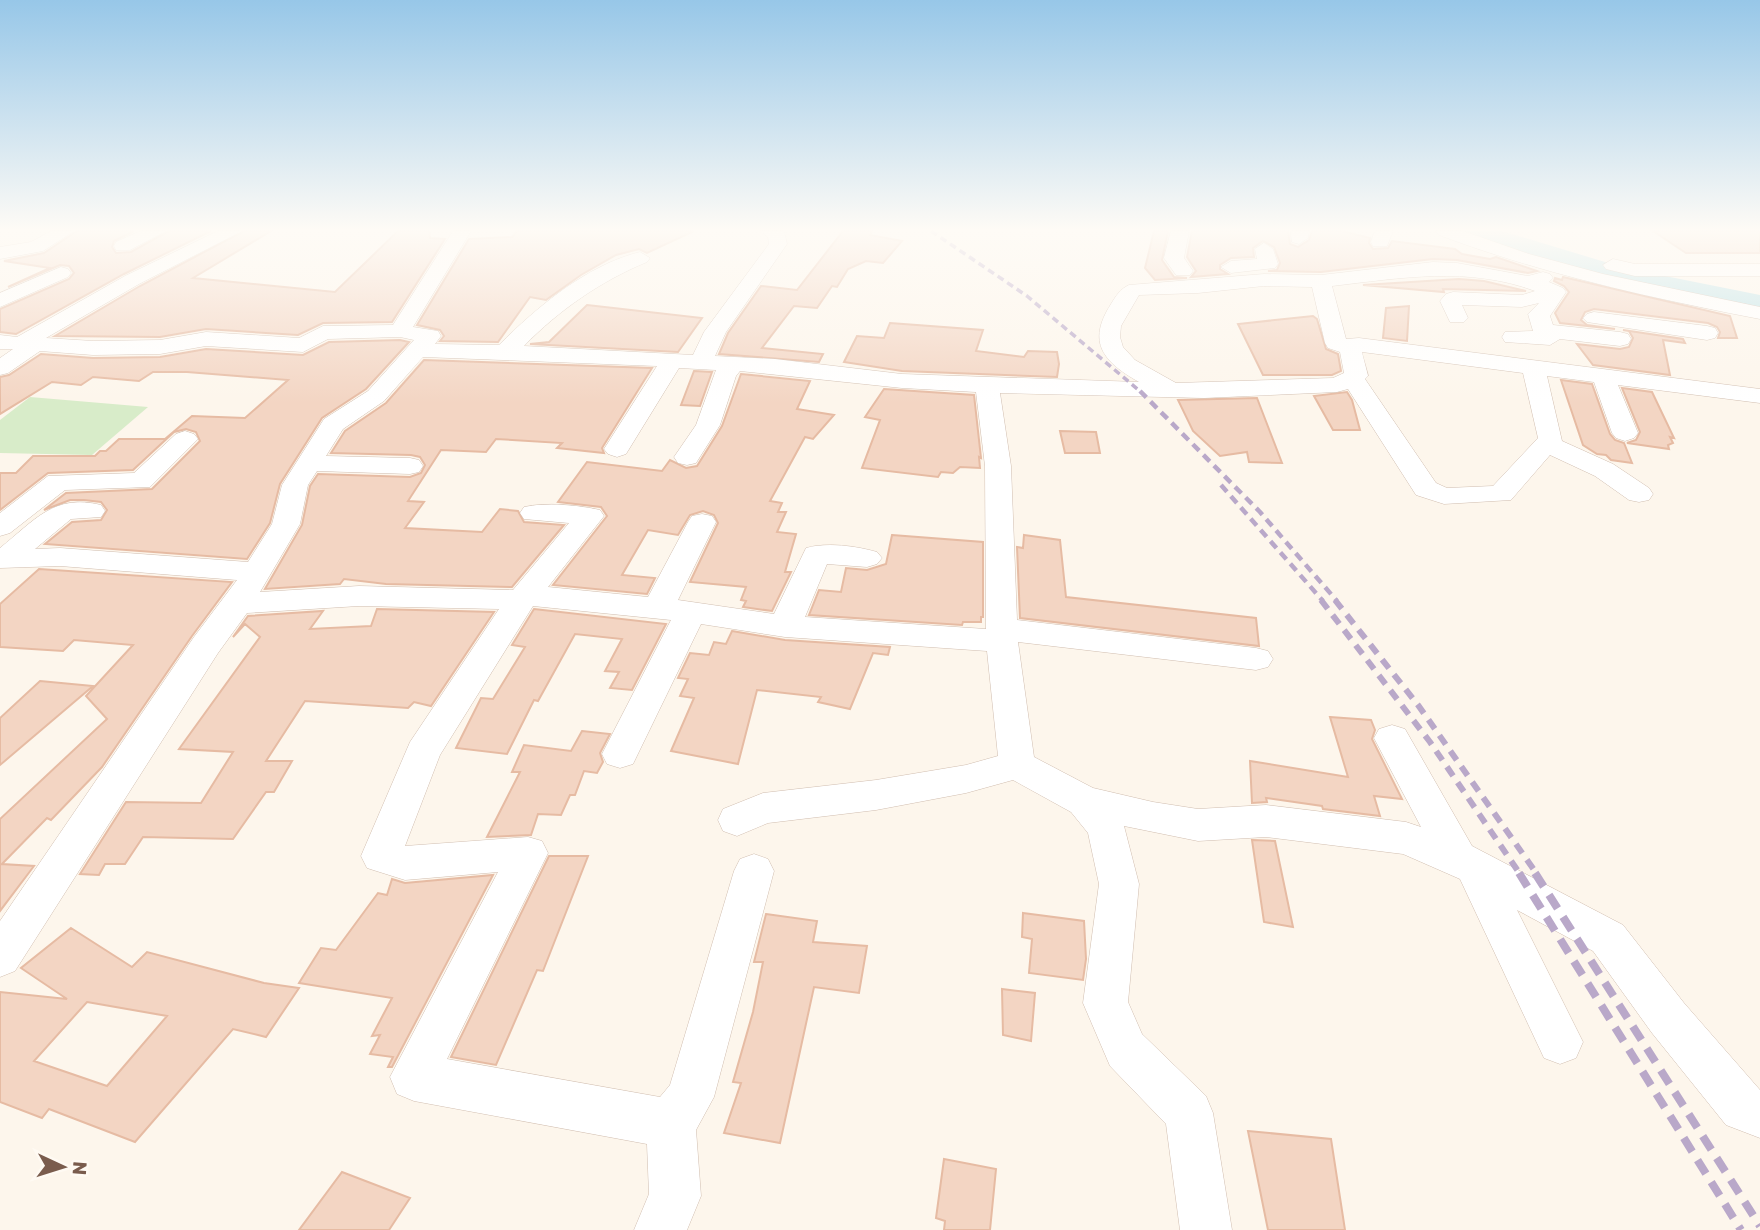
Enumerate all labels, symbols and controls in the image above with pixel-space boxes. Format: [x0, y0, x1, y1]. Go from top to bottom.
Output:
north arrow [28, 1132, 98, 1202]
text: N [68, 1161, 91, 1176]

